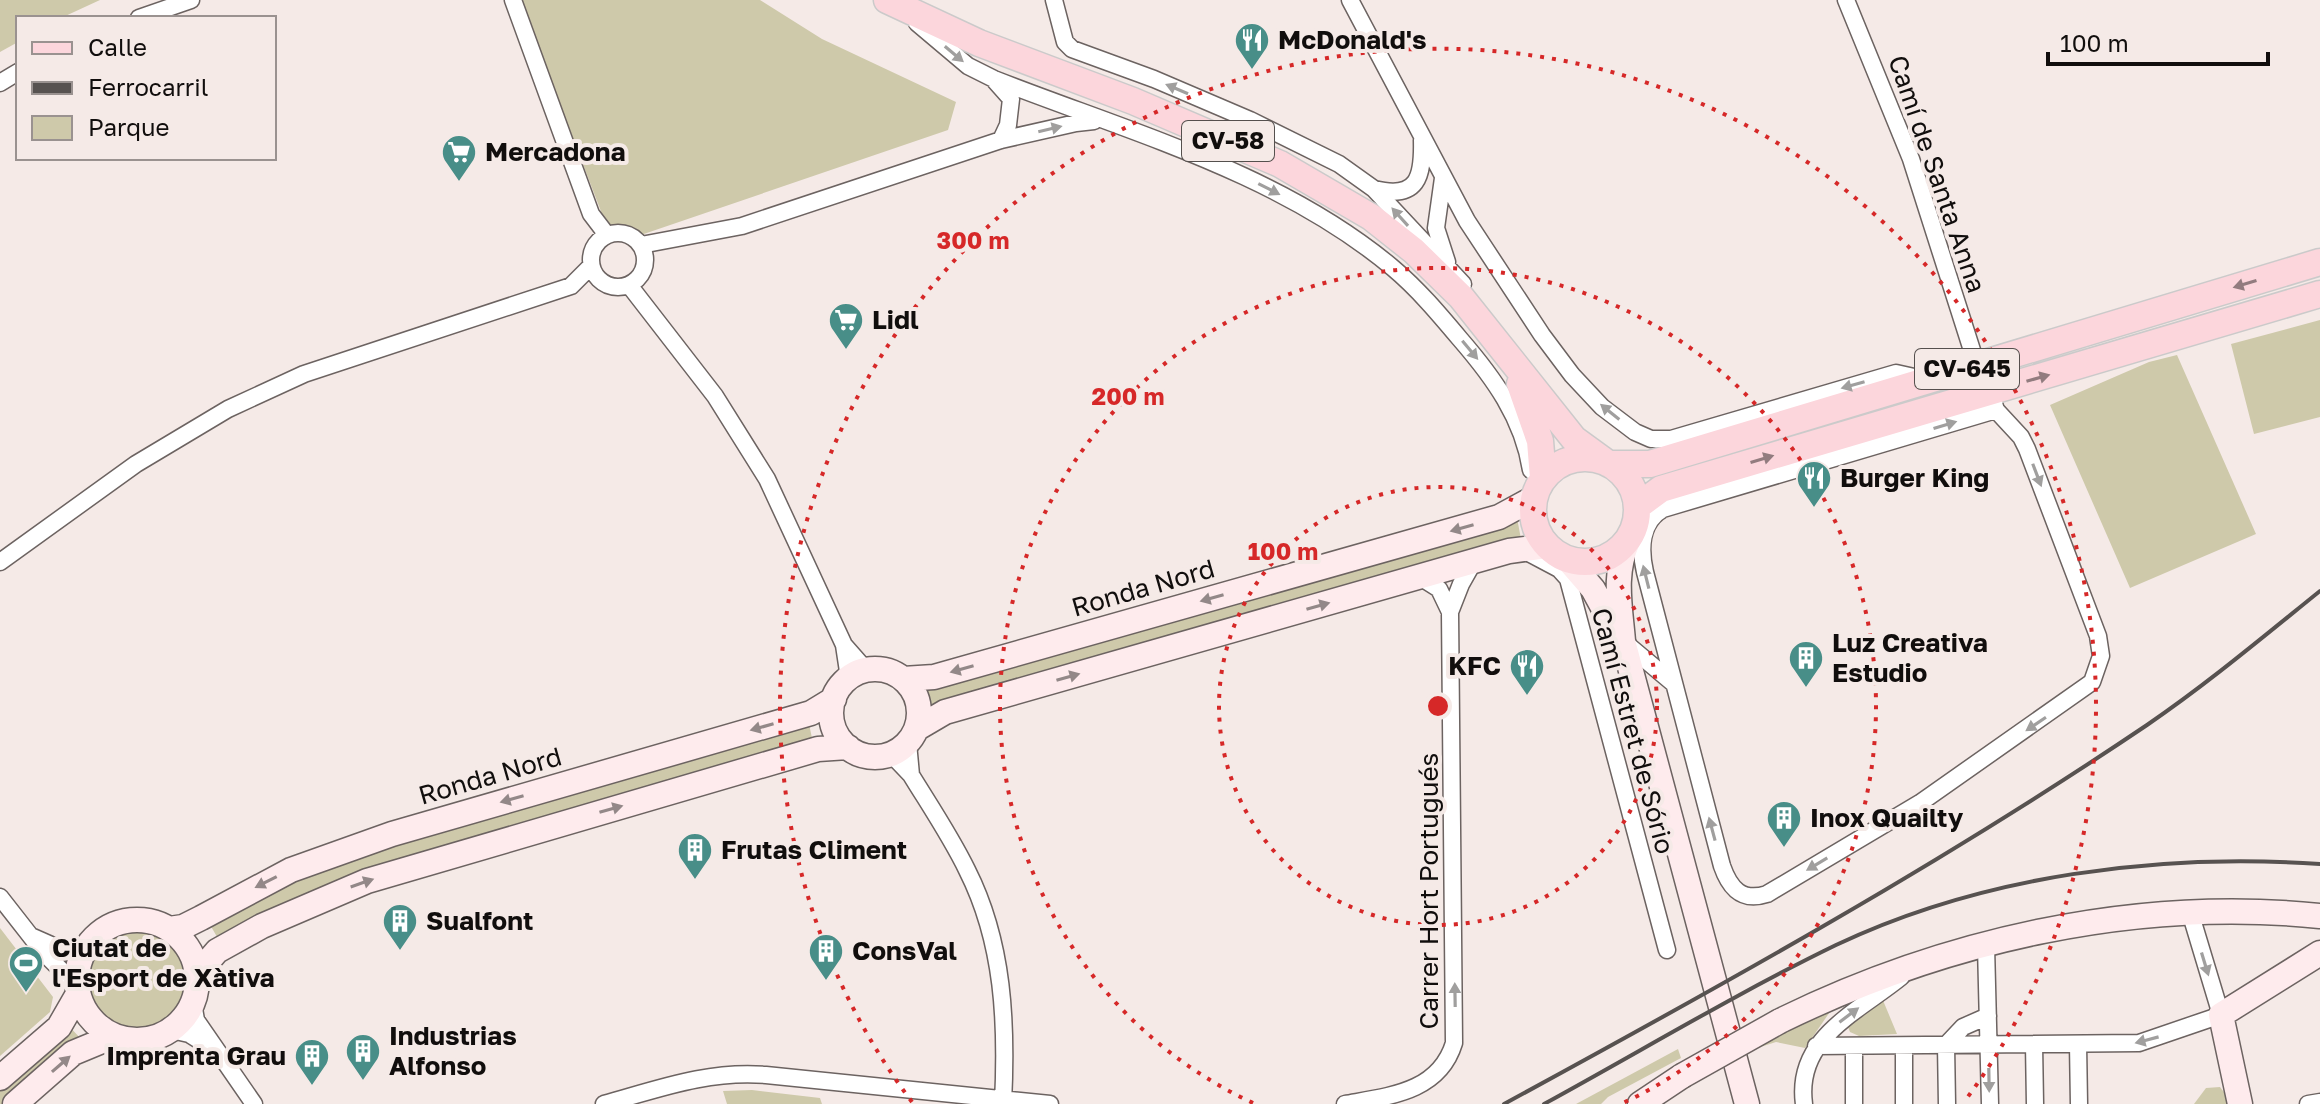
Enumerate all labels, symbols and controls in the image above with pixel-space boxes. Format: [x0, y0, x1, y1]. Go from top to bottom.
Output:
legend [16, 16, 276, 160]
scale bar [2048, 16, 2268, 66]
restaurant icon: McDonald's [1233, 21, 1271, 71]
place label: McDonald's [1278, 24, 1426, 55]
text: 100 m [2060, 28, 2129, 57]
text: Calle [88, 32, 147, 61]
one-way arrow [944, 45, 964, 62]
street label: Camí de Santa Anna [1882, 51, 1993, 297]
text: Ferrocarril [88, 72, 208, 101]
one-way arrow [1165, 82, 1189, 95]
text: Parque [88, 112, 169, 141]
road number: CV-58 [1182, 121, 1274, 161]
one-way arrow [1038, 122, 1063, 135]
supermarket icon: Mercadona [440, 133, 478, 183]
place label: Mercadona [485, 136, 626, 167]
one-way arrow [1258, 182, 1281, 196]
one-way arrow [1391, 208, 1409, 227]
text: 300 m [937, 225, 1009, 254]
one-way arrow [2233, 278, 2257, 291]
supermarket icon: Lidl [827, 301, 865, 351]
place label: Lidl [872, 304, 919, 335]
one-way arrow [1461, 340, 1478, 360]
road number: CV-645 [1915, 349, 2019, 389]
one-way arrow [2027, 371, 2051, 384]
one-way arrow [1841, 379, 1865, 392]
text: 200 m [1092, 381, 1164, 410]
one-way arrow [1600, 404, 1620, 421]
one-way arrow [1934, 418, 1958, 431]
one-way arrow [1750, 452, 1774, 465]
restaurant icon: Burger King [1795, 459, 1833, 509]
place label: Burger King [1840, 462, 1989, 493]
one-way arrow [2031, 463, 2044, 487]
one-way arrow [1449, 522, 1474, 534]
text: 100 m [1248, 536, 1318, 565]
street label: Ronda Nord [1068, 552, 1218, 623]
one-way arrow [1639, 565, 1652, 590]
one-way arrow [1199, 592, 1224, 604]
one-way arrow [1306, 599, 1331, 611]
street label: Camí Estret de Sório [1586, 605, 1681, 857]
place label: Luz Creativa Estudio [1832, 627, 1988, 688]
building icon: Luz Creativa Estudio [1787, 639, 1825, 689]
restaurant icon: KFC [1508, 647, 1546, 697]
place label: KFC [1448, 650, 1501, 681]
one-way arrow [949, 663, 973, 676]
one-way arrow [1057, 670, 1081, 683]
centre of rings [1424, 692, 1452, 720]
one-way arrow [2026, 716, 2047, 731]
one-way arrow [749, 721, 773, 734]
street label: Ronda Nord [415, 740, 565, 811]
street label: Carrer Hort Portugués [1413, 753, 1444, 1029]
one-way arrow [499, 793, 524, 805]
building icon: Inox Quailty [1765, 799, 1803, 849]
one-way arrow [600, 802, 624, 815]
place label: Inox Quailty [1810, 802, 1964, 833]
one-way arrow [1705, 816, 1717, 841]
building icon: Frutas Climent [676, 831, 714, 881]
place label: Frutas Climent [721, 834, 907, 865]
one-way arrow [1806, 857, 1828, 871]
one-way arrow [255, 875, 278, 889]
one-way arrow [350, 877, 374, 889]
building icon: Sualfont [381, 902, 419, 952]
place label: Sualfont [426, 905, 533, 936]
place label: Ciutat de l'Esport de Xàtiva [52, 932, 275, 993]
building icon: ConsVal [807, 932, 845, 982]
place label: ConsVal [852, 935, 957, 966]
sports icon: Ciutat de l'Esport de Xàtiva [7, 944, 45, 994]
one-way arrow [2199, 952, 2212, 976]
one-way arrow [1449, 982, 1461, 1007]
one-way arrow [1838, 1008, 1859, 1023]
place label: Industrias Alfonso [389, 1020, 517, 1081]
building icon: Industrias Alfonso [344, 1032, 382, 1082]
one-way arrow [2134, 1034, 2159, 1046]
building icon: Imprenta Grau [293, 1037, 331, 1087]
place label: Imprenta Grau [106, 1040, 286, 1071]
one-way arrow [50, 1056, 70, 1073]
one-way arrow [1983, 1068, 1996, 1093]

